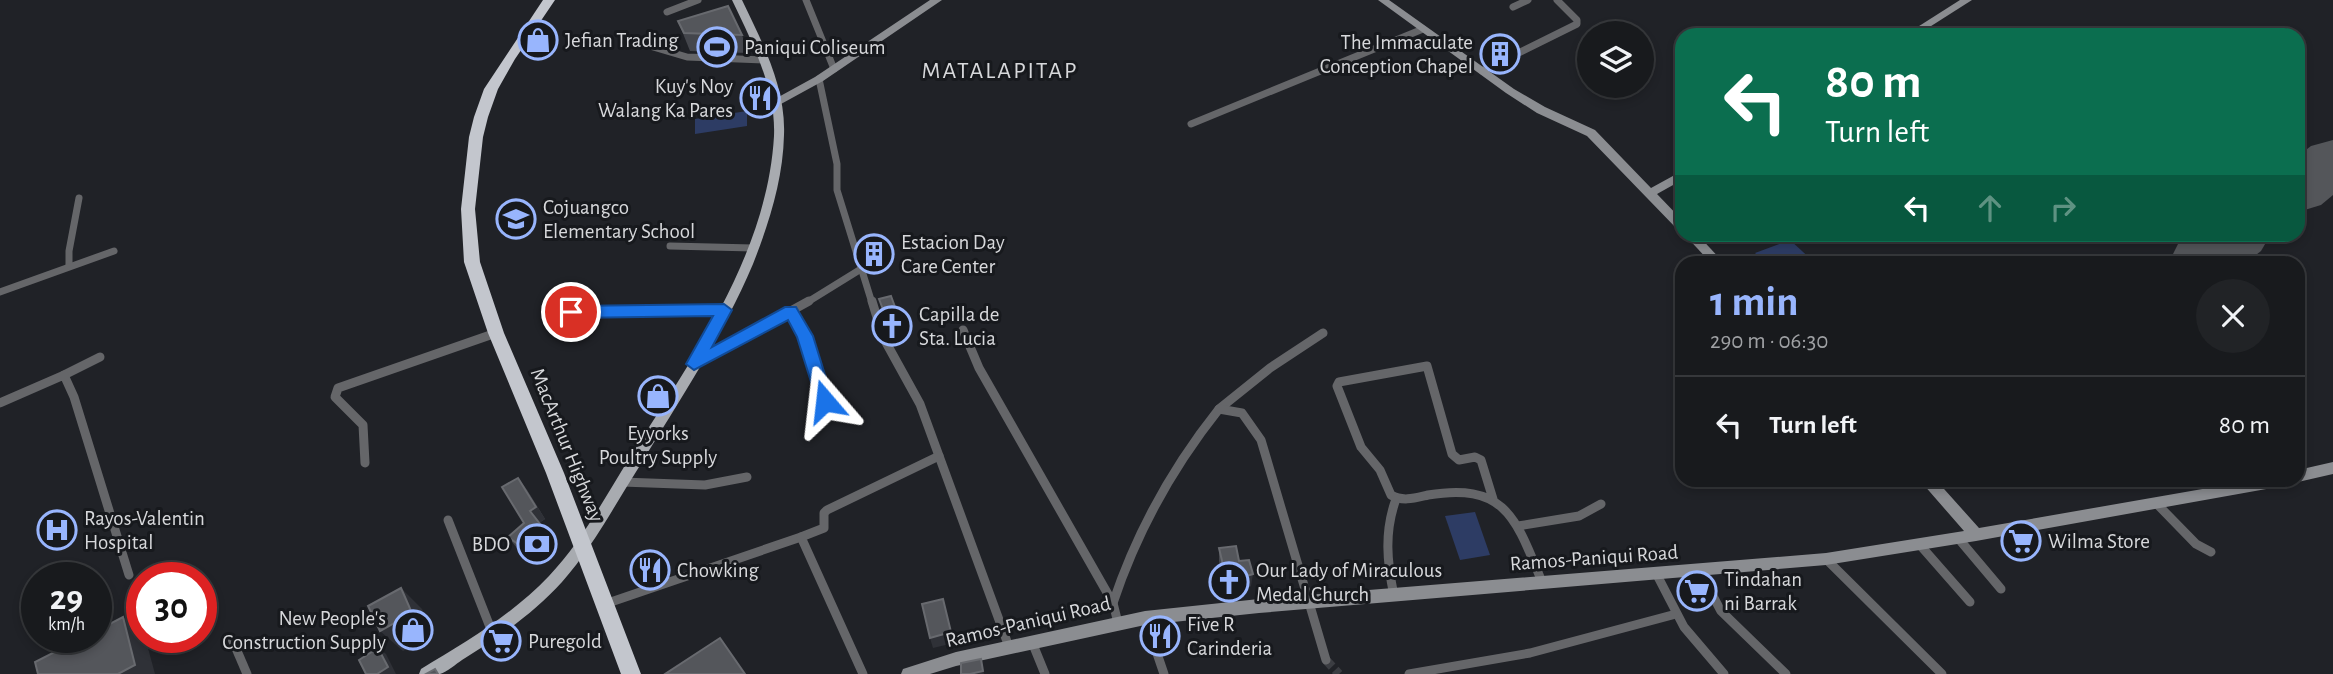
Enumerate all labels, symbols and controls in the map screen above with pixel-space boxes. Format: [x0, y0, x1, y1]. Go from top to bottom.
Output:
shop icon: Jefian Trading [517, 19, 559, 61]
map controls [1577, 21, 1654, 98]
button: layers [1577, 21, 1654, 98]
sports icon: Paniqui Coliseum [696, 26, 738, 68]
place label: Jefian Trading [565, 30, 679, 51]
place label: The Immaculate Conception Chapel [1320, 32, 1473, 77]
building icon: The Immaculate Conception Chapel [1479, 33, 1521, 75]
place label: Paniqui Coliseum [744, 37, 886, 58]
icon: left [1710, 56, 1801, 147]
text: 80 m [1825, 58, 1922, 107]
district label: MATALAPITAP [921, 59, 1079, 83]
place label: Kuy's Noy Walang Ka Pares [598, 76, 733, 121]
restaurant icon: Kuy's Noy Walang Ka Pares [739, 77, 781, 119]
text: Turn left [1825, 116, 1929, 148]
icon: left [1898, 189, 1936, 227]
icon: ahead [1971, 189, 2009, 227]
icon: right [2044, 189, 2082, 227]
place label: Cojuangco Elementary School [543, 197, 695, 242]
school or university icon: Cojuangco Elementary School [495, 198, 537, 240]
place label: Estacion Day Care Center [901, 232, 1005, 277]
building icon: Estacion Day Care Center [853, 233, 895, 275]
button: close [2196, 279, 2270, 353]
text: 1 min [1710, 281, 1799, 323]
pin [541, 282, 601, 342]
icon: arrive [552, 293, 590, 331]
place label: Capilla de Sta. Lucia [919, 304, 1000, 349]
church icon: Capilla de Sta. Lucia [871, 305, 913, 347]
text: 290 m · 06:30 [1710, 330, 1828, 353]
position arrow [788, 364, 862, 438]
street label: MacArthur Highway [527, 365, 607, 525]
shop icon: Eyyorks Poultry Supply [637, 375, 679, 417]
icon: left [1710, 406, 1748, 444]
text: Turn left [1769, 412, 1857, 438]
text: 80 m [2219, 412, 2270, 438]
place label: Eyyorks Poultry Supply [599, 423, 717, 468]
place label: Rayos-Valentin Hospital [84, 508, 205, 553]
hospital icon: Rayos-Valentin Hospital [36, 509, 78, 551]
supermarket icon: Wilma Store [2000, 520, 2042, 562]
bank icon: BDO [516, 523, 558, 565]
place label: Wilma Store [2048, 531, 2150, 552]
place label: BDO [472, 534, 510, 555]
street label: Ramos-Paniqui Road [1509, 542, 1679, 574]
restaurant icon: Chowking [629, 549, 671, 591]
place label: Chowking [677, 560, 760, 581]
place label: Our Lady of Miraculous Medal Church [1256, 560, 1442, 605]
church icon: Our Lady of Miraculous Medal Church [1208, 561, 1250, 603]
speed limit sign: 30 [126, 562, 217, 653]
place label: Tindahan ni Barrak [1724, 569, 1802, 614]
supermarket icon: Tindahan ni Barrak [1676, 570, 1718, 612]
text: 29 [50, 581, 83, 616]
street label: Ramos-Paniqui Road [943, 593, 1113, 651]
place label: New People's Construction Supply [222, 608, 386, 653]
shop icon: New People's Construction Supply [392, 609, 434, 651]
place label: Five R Carinderia [1187, 614, 1273, 659]
restaurant icon: Five R Carinderia [1139, 615, 1181, 657]
text: km/h [48, 616, 85, 634]
supermarket icon: Puregold [480, 620, 522, 662]
place label: Puregold [528, 631, 602, 652]

